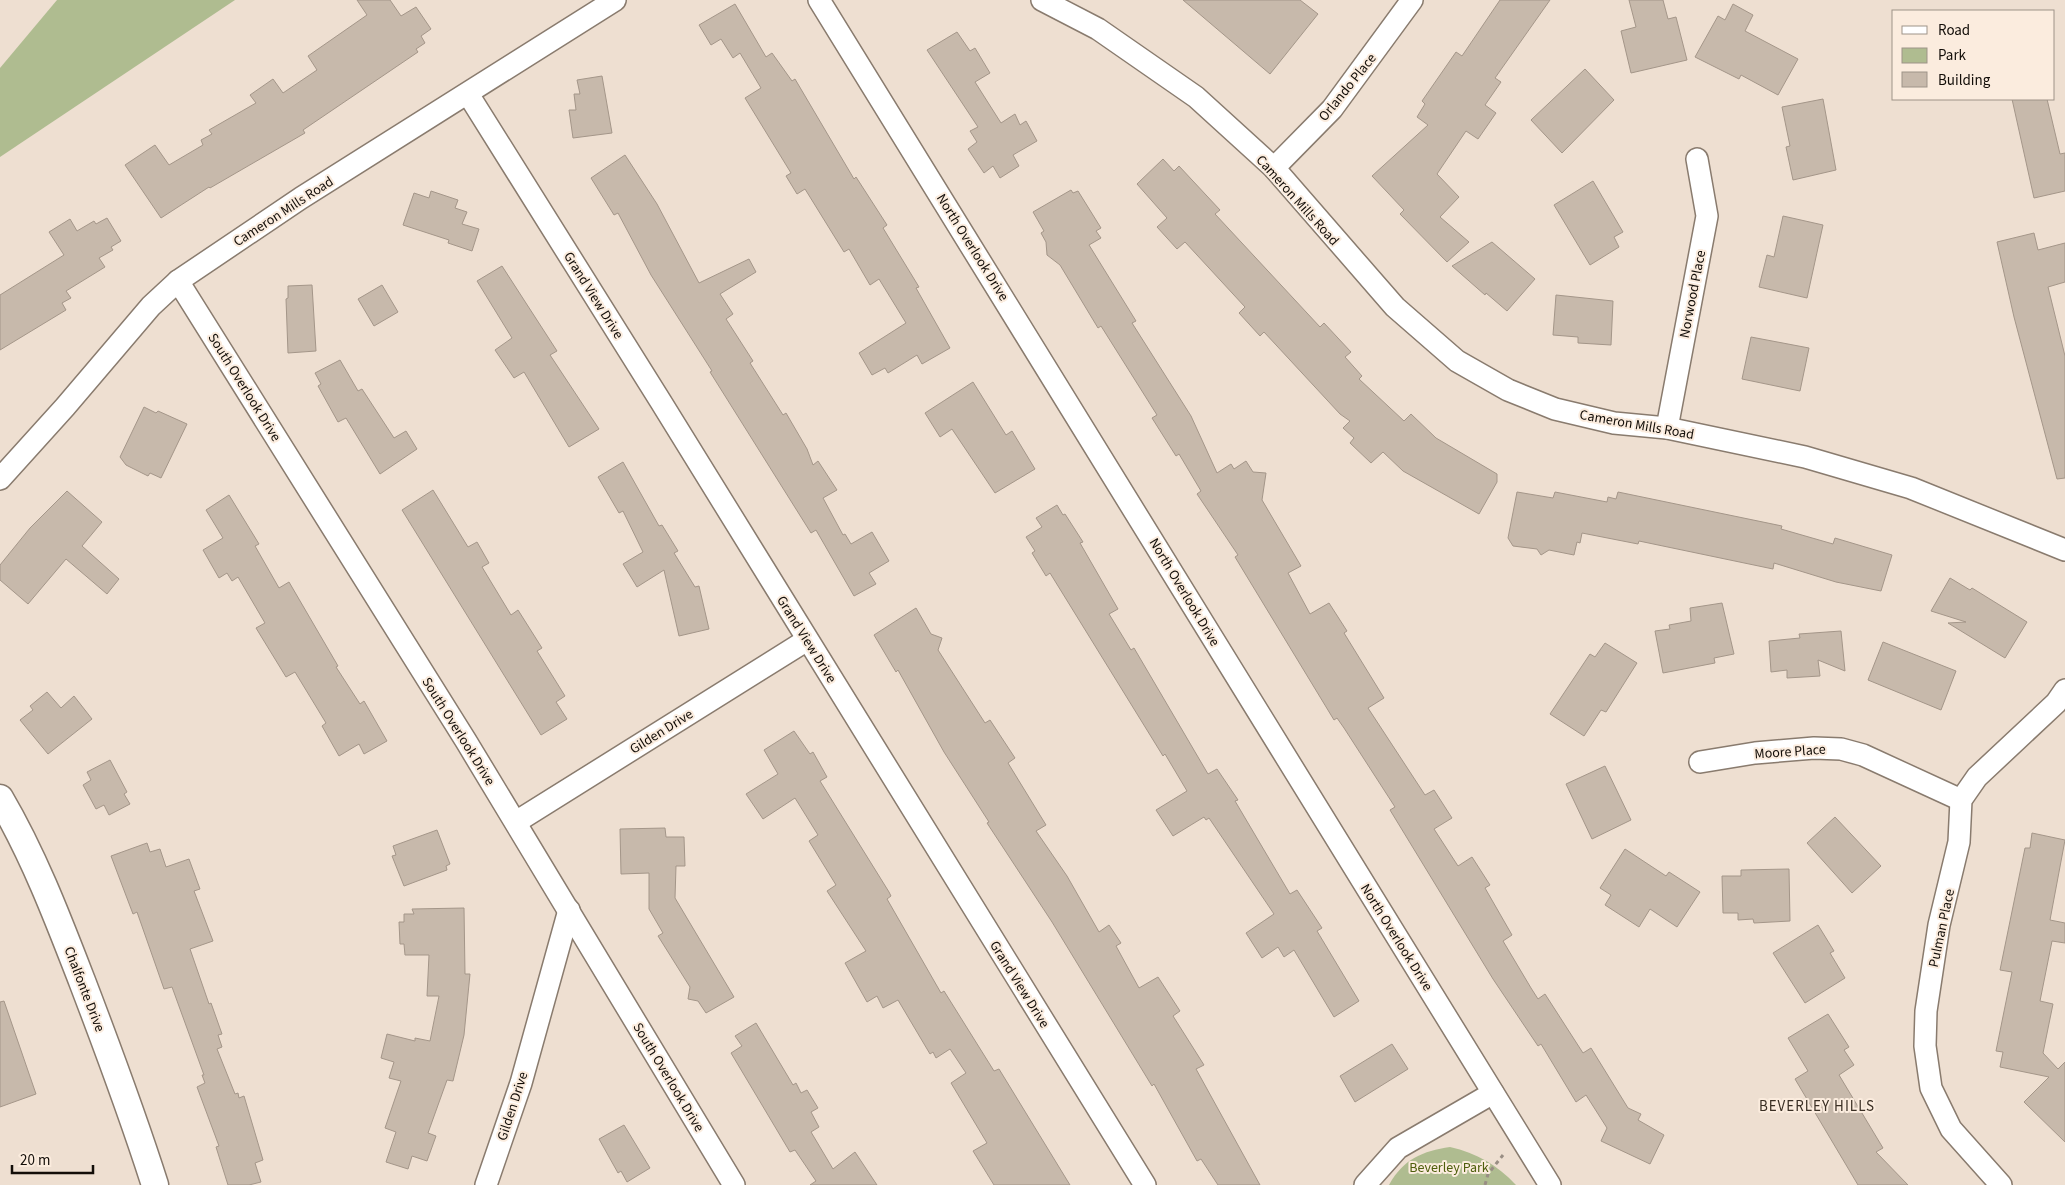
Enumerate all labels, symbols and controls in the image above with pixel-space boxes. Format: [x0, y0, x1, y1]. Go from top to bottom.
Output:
legend [1892, 10, 2055, 100]
text: Road [1938, 20, 1970, 41]
text: Park [1938, 45, 1967, 66]
street label: Orlando Place [1314, 49, 1381, 126]
text: Building [1938, 70, 1991, 91]
street label: Cameron Mills Road [1251, 151, 1343, 250]
street label: Cameron Mills Road [230, 172, 338, 252]
street label: North Overlook Drive [931, 190, 1013, 305]
street label: Grand View Drive [558, 248, 628, 343]
street label: Norwood Place [1675, 248, 1711, 340]
street label: South Overlook Drive [203, 330, 286, 446]
street label: Cameron Mills Road [1578, 405, 1696, 445]
street label: North Overlook Drive [1144, 535, 1224, 650]
street label: Grand View Drive [771, 592, 841, 687]
street label: South Overlook Drive [417, 674, 500, 790]
street label: Gilden Drive [626, 704, 697, 759]
street label: Moore Place [1754, 740, 1826, 764]
street label: North Overlook Drive [1355, 880, 1437, 995]
street label: Pulman Place [1924, 887, 1960, 969]
street label: Grand View Drive [984, 937, 1054, 1032]
street label: Chalfonte Drive [59, 944, 110, 1035]
street label: South Overlook Drive [628, 1019, 709, 1136]
street label: Gilden Drive [492, 1069, 533, 1143]
district label: BEVERLEY HILLS [1759, 1096, 1875, 1117]
scale bar [12, 1142, 94, 1174]
text: 20 m [20, 1150, 50, 1171]
park label: Beverley Park [1409, 1158, 1489, 1178]

